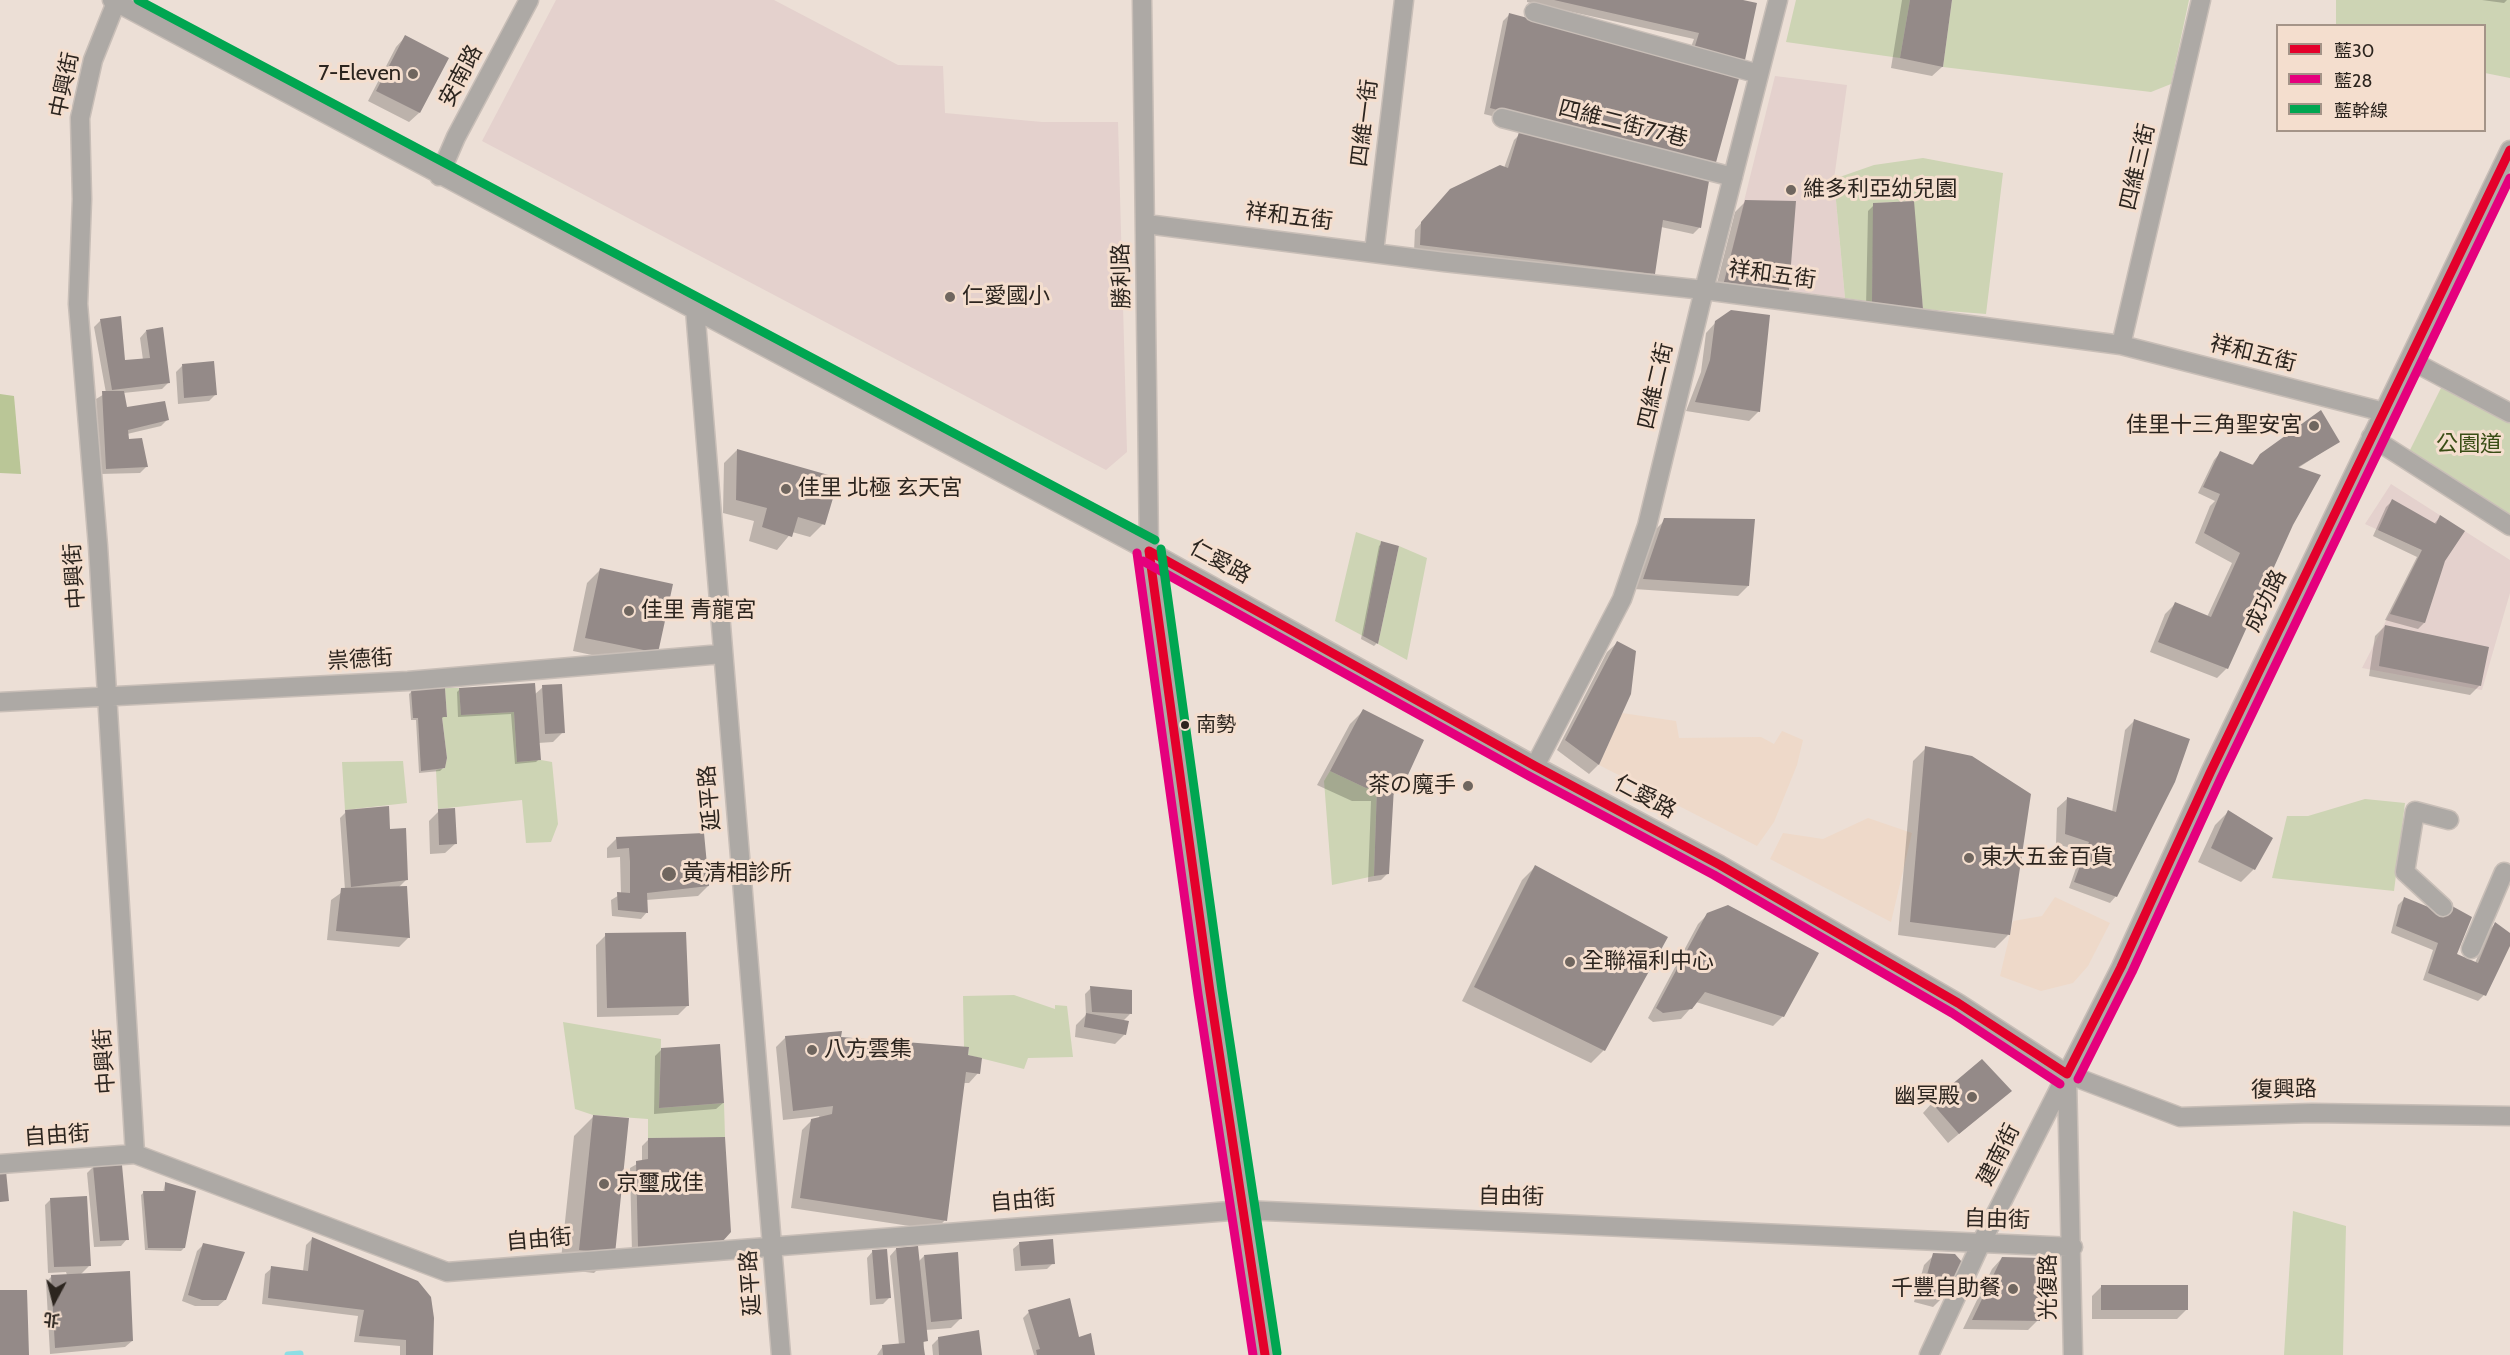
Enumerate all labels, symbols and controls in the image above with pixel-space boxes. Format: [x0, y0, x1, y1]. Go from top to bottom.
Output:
legend [2276, 24, 2486, 132]
text: 藍30 [2334, 40, 2374, 62]
street label: 安南路 [434, 41, 488, 111]
street label: 中興街 [45, 50, 85, 120]
place label: 7-Eleven [318, 61, 401, 87]
marker: 7-Eleven [406, 67, 420, 81]
text: 藍28 [2334, 70, 2372, 92]
street label: 四維一街 [1347, 78, 1383, 168]
street label: 四維二街77巷 [1556, 95, 1690, 153]
text: 藍幹線 [2334, 100, 2388, 122]
street label: 四維三街 [2115, 121, 2161, 213]
place label: 維多利亞幼兒園 [1803, 177, 1957, 203]
marker: 維多利亞幼兒園 [1784, 183, 1798, 197]
street label: 祥和五街 [1244, 199, 1334, 235]
street label: 勝利路 [1108, 243, 1136, 309]
street label: 祥和五街 [1727, 256, 1817, 294]
place label: 仁愛國小 [962, 284, 1050, 310]
marker: 仁愛國小 [943, 290, 957, 304]
street label: 祥和五街 [2207, 331, 2299, 377]
street label: 四維二街 [1633, 340, 1679, 432]
place label: 佳里十三角聖安宮 [2126, 413, 2302, 439]
marker: 佳里十三角聖安宮 [2307, 419, 2321, 433]
park label: 公園道 [2436, 432, 2502, 458]
place label: 佳里 北極 玄天宮 [798, 476, 962, 502]
marker: 佳里 北極 玄天宮 [779, 482, 793, 496]
street label: 仁愛路 [1185, 534, 1255, 590]
street label: 中興街 [60, 542, 90, 610]
street label: 成功路 [2240, 566, 2292, 636]
place label: 佳里 青龍宮 [641, 598, 756, 624]
marker: 佳里 青龍宮 [622, 604, 636, 618]
street label: 祟德街 [326, 645, 394, 675]
place label: 南勢 [1196, 713, 1236, 737]
marker: 南勢 [1179, 719, 1191, 731]
street label: 延平路 [694, 764, 726, 832]
street label: 仁愛路 [1610, 770, 1680, 824]
place label: 茶の魔手 [1368, 773, 1456, 799]
marker: 茶の魔手 [1461, 779, 1475, 793]
place label: 東大五金百貨 [1981, 845, 2113, 871]
marker: 東大五金百貨 [1962, 851, 1976, 865]
place label: 黃清相診所 [682, 861, 792, 887]
marker: 黃清相診所 [660, 865, 678, 883]
place label: 全聯福利中心 [1582, 949, 1714, 975]
marker: 全聯福利中心 [1563, 955, 1577, 969]
street label: 中興街 [90, 1027, 120, 1095]
place label: 八方雲集 [824, 1037, 912, 1063]
marker: 八方雲集 [805, 1043, 819, 1057]
street label: 復興路 [2251, 1076, 2317, 1104]
place label: 幽冥殿 [1894, 1084, 1960, 1110]
marker: 幽冥殿 [1965, 1090, 1979, 1104]
street label: 建南街 [1972, 1120, 2026, 1190]
street label: 自由街 [23, 1121, 91, 1151]
place label: 京璽成佳 [616, 1171, 704, 1197]
marker: 京璽成佳 [597, 1177, 611, 1191]
street label: 自由街 [1478, 1183, 1544, 1211]
street label: 自由街 [989, 1185, 1057, 1217]
street label: 自由街 [1964, 1206, 2030, 1234]
street label: 自由街 [505, 1224, 573, 1256]
street label: 延平路 [736, 1249, 766, 1317]
street label: 光復路 [2036, 1254, 2062, 1320]
north arrow [24, 1271, 84, 1331]
place label: 千豐自助餐 [1891, 1276, 2001, 1302]
marker: 千豐自助餐 [2006, 1282, 2020, 1296]
text: 北 [43, 1309, 61, 1330]

